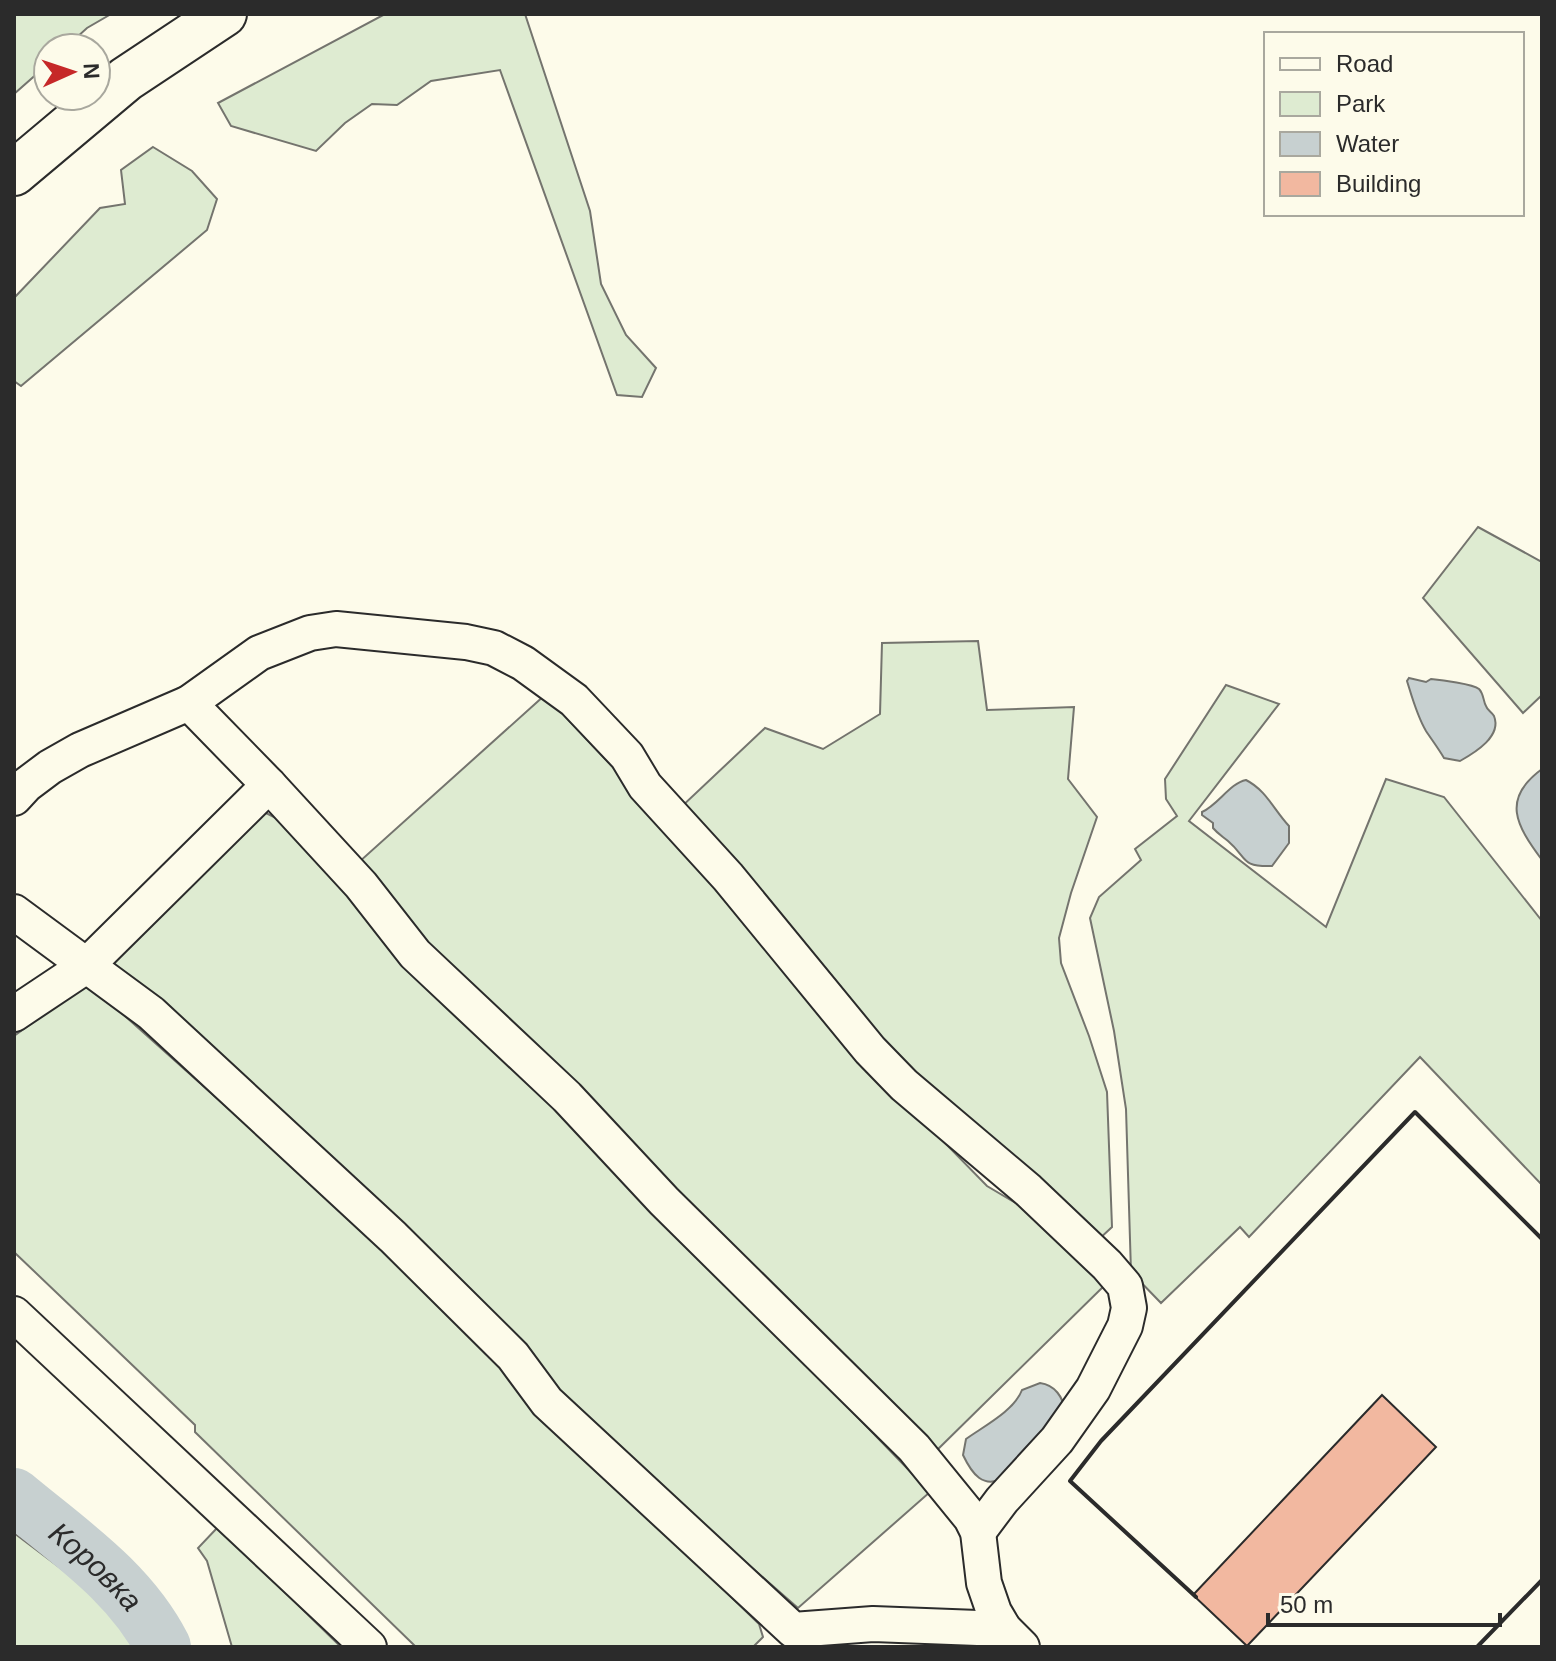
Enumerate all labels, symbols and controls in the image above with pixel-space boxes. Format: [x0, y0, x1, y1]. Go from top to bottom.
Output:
north arrow [32, 32, 112, 112]
legend [1264, 32, 1524, 216]
text: Road [1336, 50, 1393, 77]
text: N [79, 62, 104, 80]
text: Park [1336, 90, 1386, 117]
text: Water [1336, 130, 1399, 157]
text: Building [1336, 170, 1421, 197]
water label: Коровка [43, 1515, 149, 1617]
scale bar [1268, 1577, 1500, 1627]
text: 50 m [1280, 1591, 1333, 1618]

